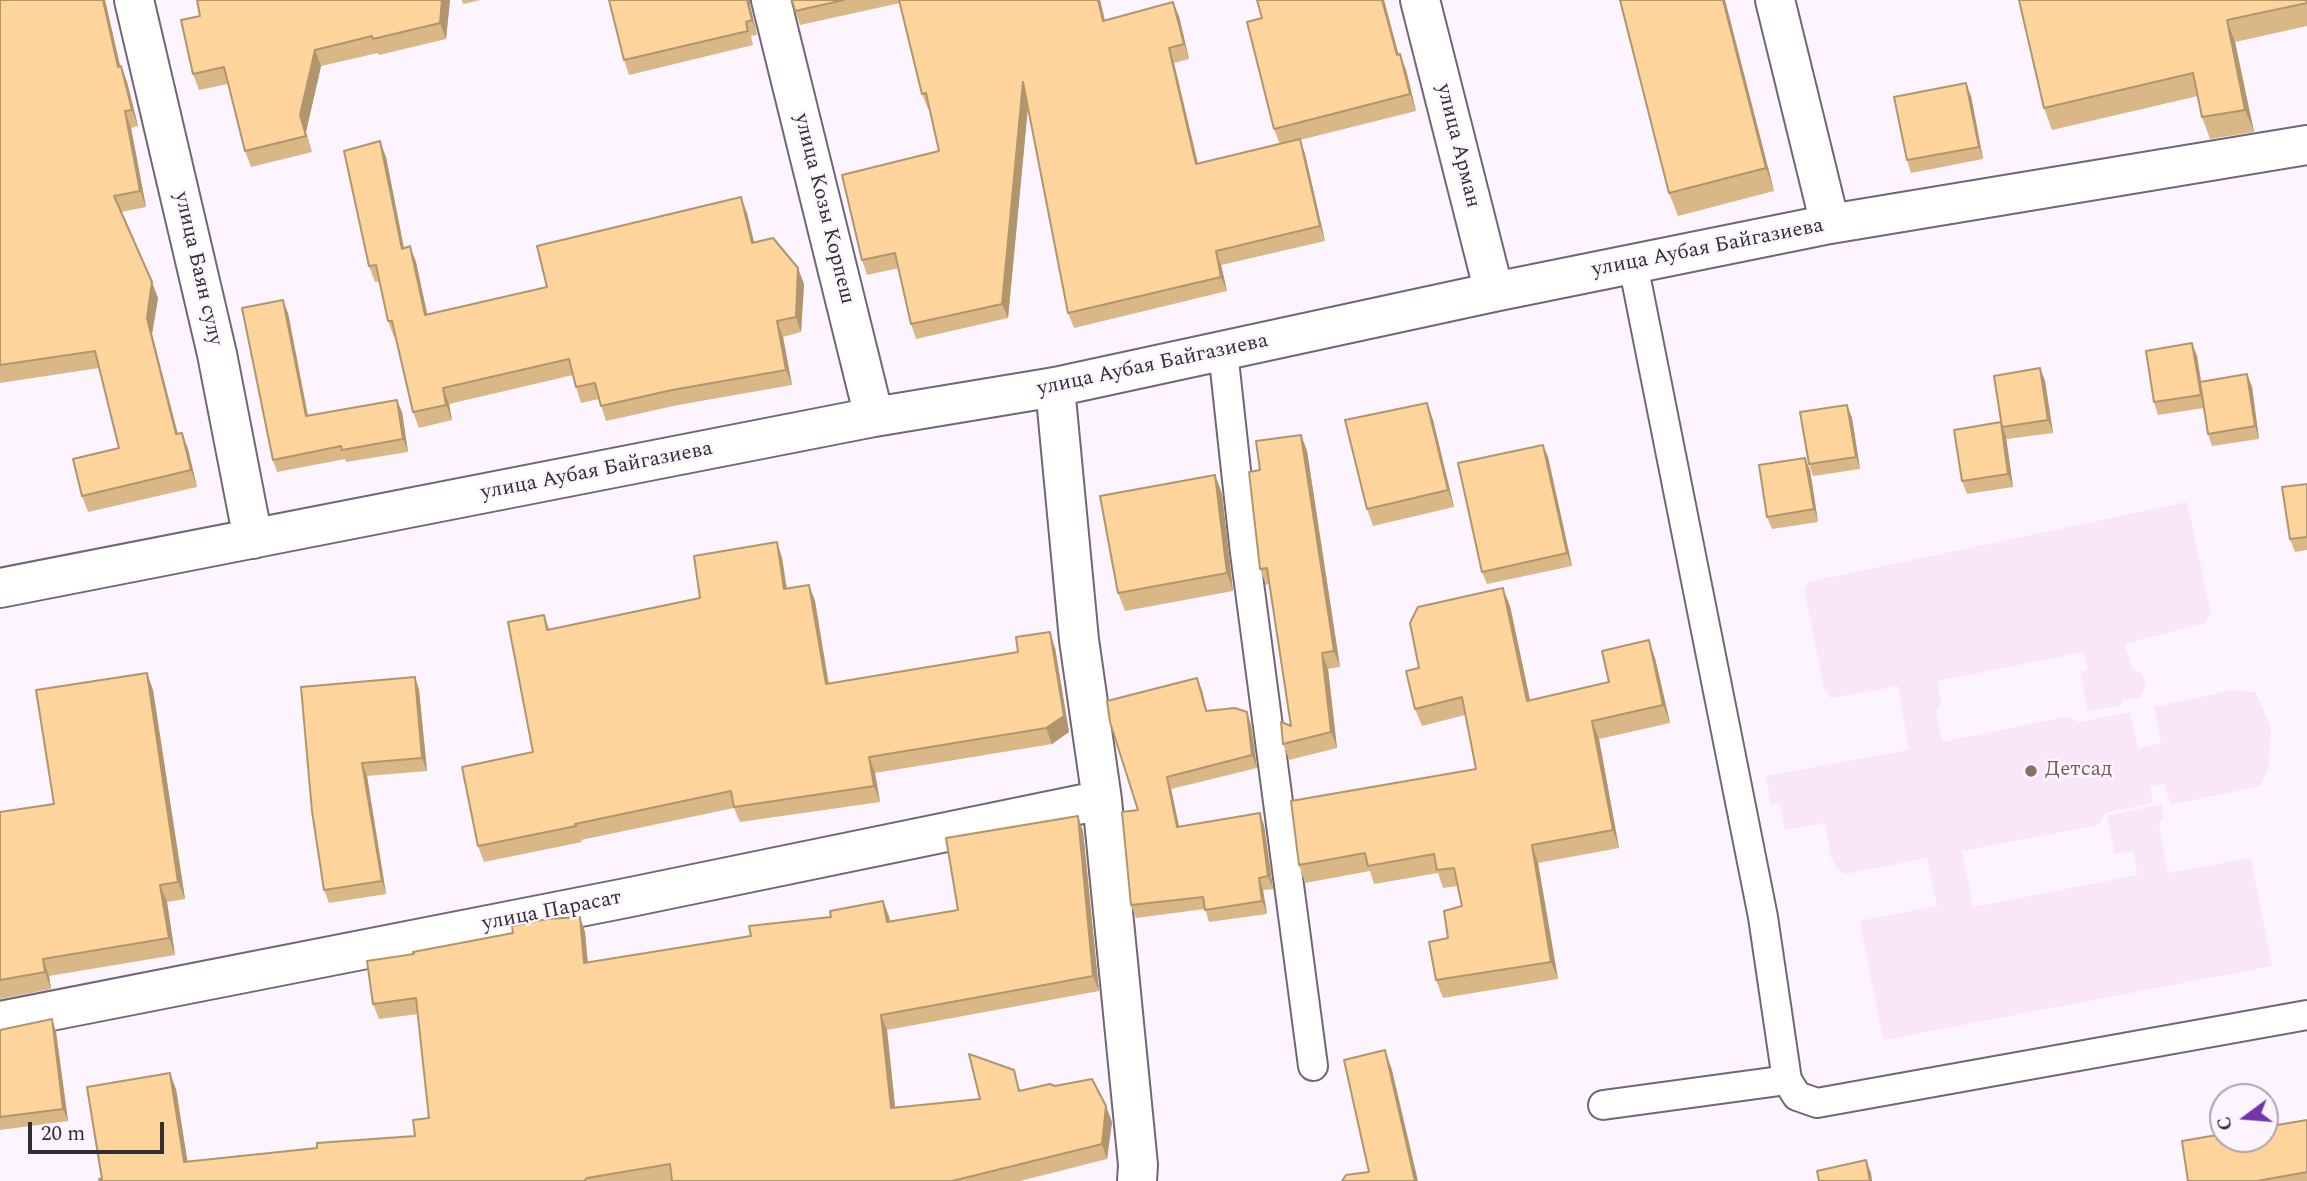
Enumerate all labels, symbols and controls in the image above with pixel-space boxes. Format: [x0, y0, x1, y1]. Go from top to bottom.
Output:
street label: улица Арман [1429, 81, 1485, 211]
street label: улица Козы Корпеш [787, 111, 859, 307]
street label: улица Баян сулу [167, 190, 227, 348]
street label: улица Аубая Байгазиева [1590, 214, 1826, 284]
street label: улица Аубая Байгазиева [1035, 329, 1271, 403]
street label: улица Аубая Байгазиева [479, 437, 715, 507]
place label: Детсад [2045, 758, 2112, 784]
marker: Детсад [2023, 763, 2039, 779]
street label: улица Парасат [480, 886, 624, 938]
north arrow [2209, 1083, 2279, 1153]
scale bar [32, 1108, 168, 1152]
text: С [2209, 1113, 2241, 1134]
text: 20 m [41, 1118, 85, 1150]

